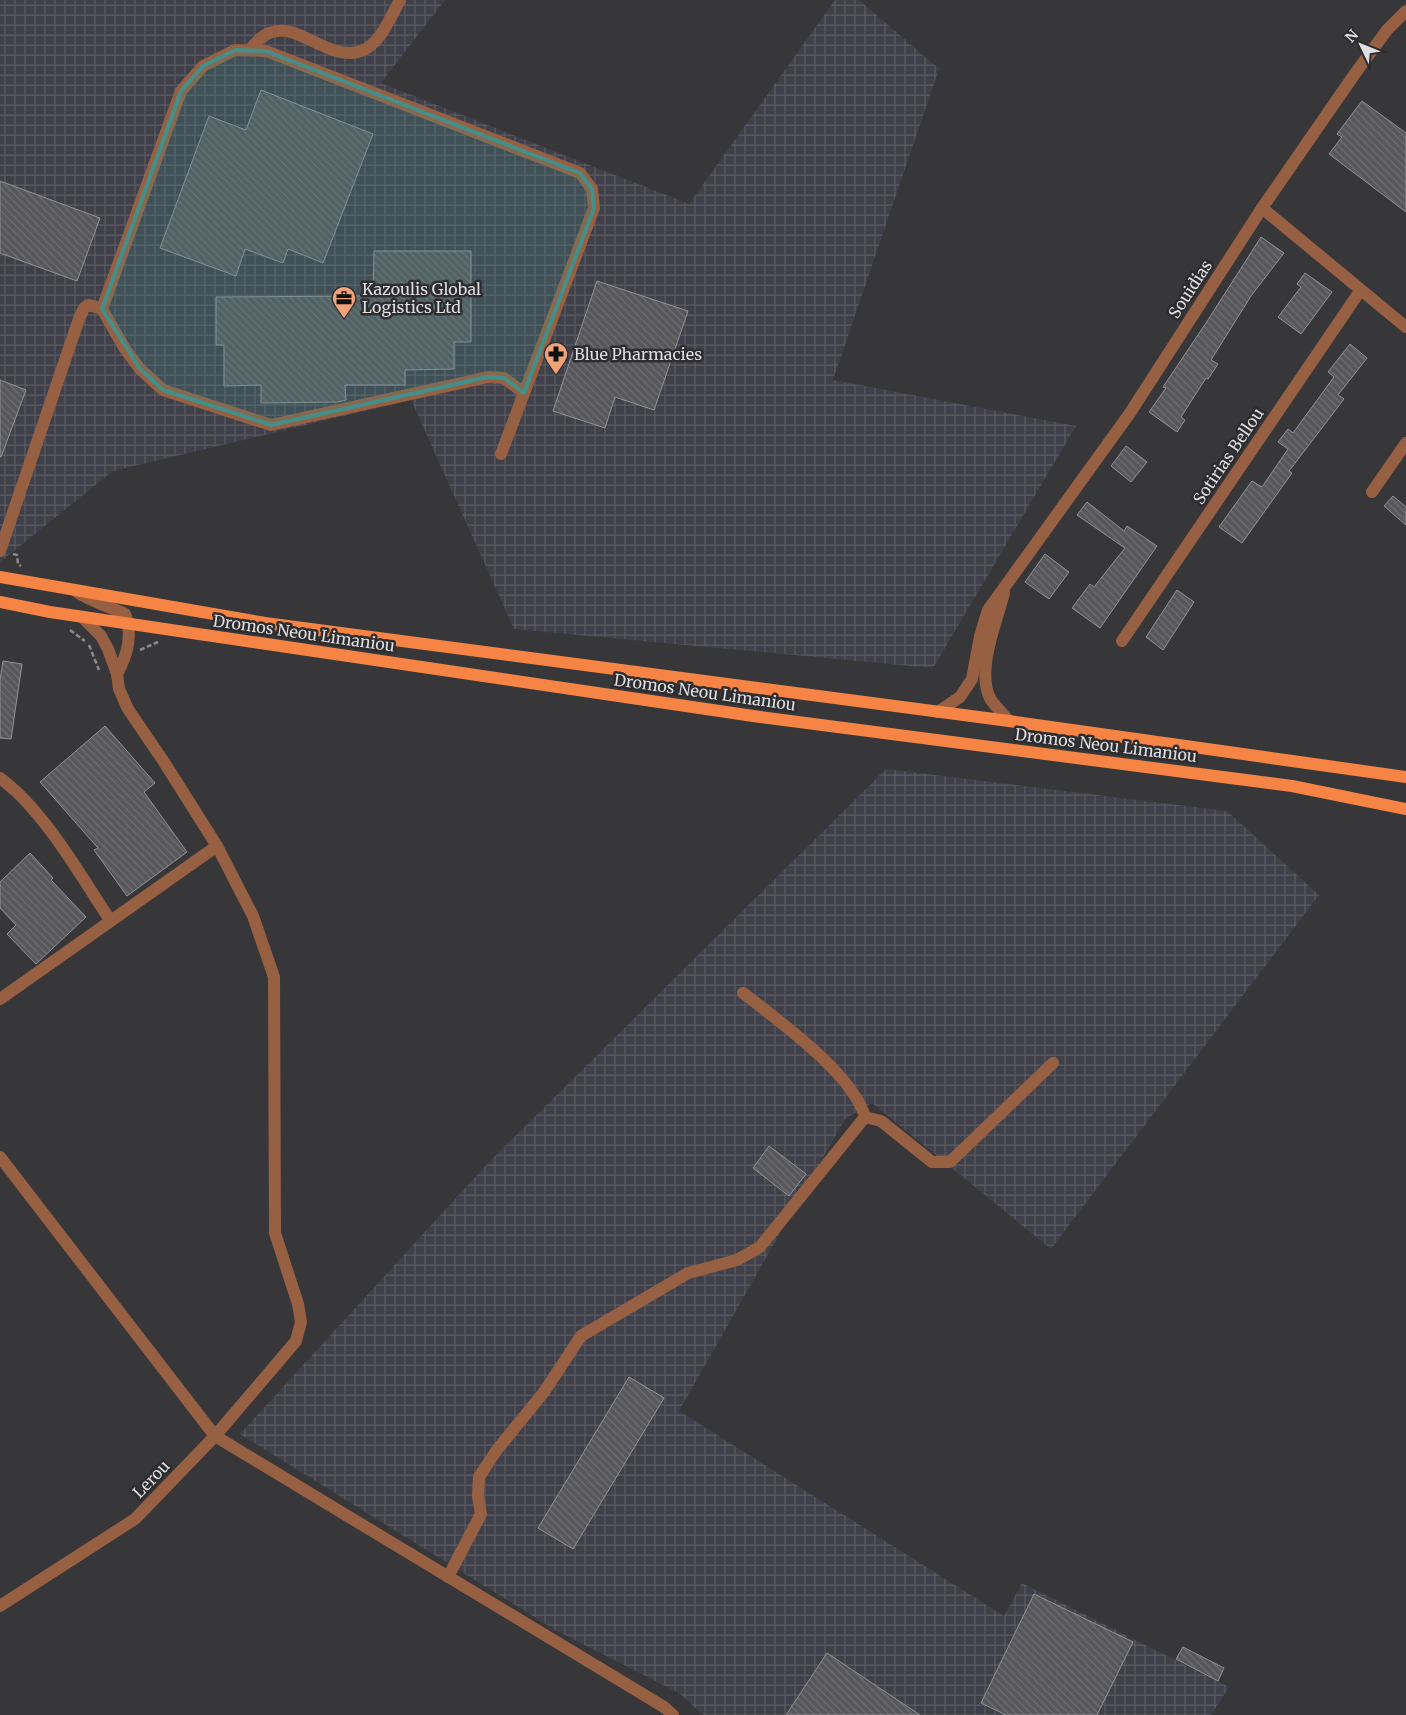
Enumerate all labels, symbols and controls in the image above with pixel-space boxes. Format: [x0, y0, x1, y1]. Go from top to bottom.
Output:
north arrow [1336, 20, 1386, 70]
text: N [1341, 26, 1362, 46]
street label: Souidias [1164, 256, 1216, 322]
place label: Kazoulis Global Logistics Ltd [362, 279, 481, 317]
office icon: Kazoulis Global Logistics Ltd [331, 285, 357, 319]
pharmacy icon: Blue Pharmacies [543, 341, 569, 375]
place label: Blue Pharmacies [574, 344, 702, 364]
street label: Sotirias Bellou [1188, 404, 1268, 508]
street label: Dromos Neou Limaniou [212, 610, 396, 656]
street label: Dromos Neou Limaniou [613, 669, 797, 715]
street label: Dromos Neou Limaniou [1014, 724, 1198, 766]
street label: Lerou [128, 1456, 174, 1502]

